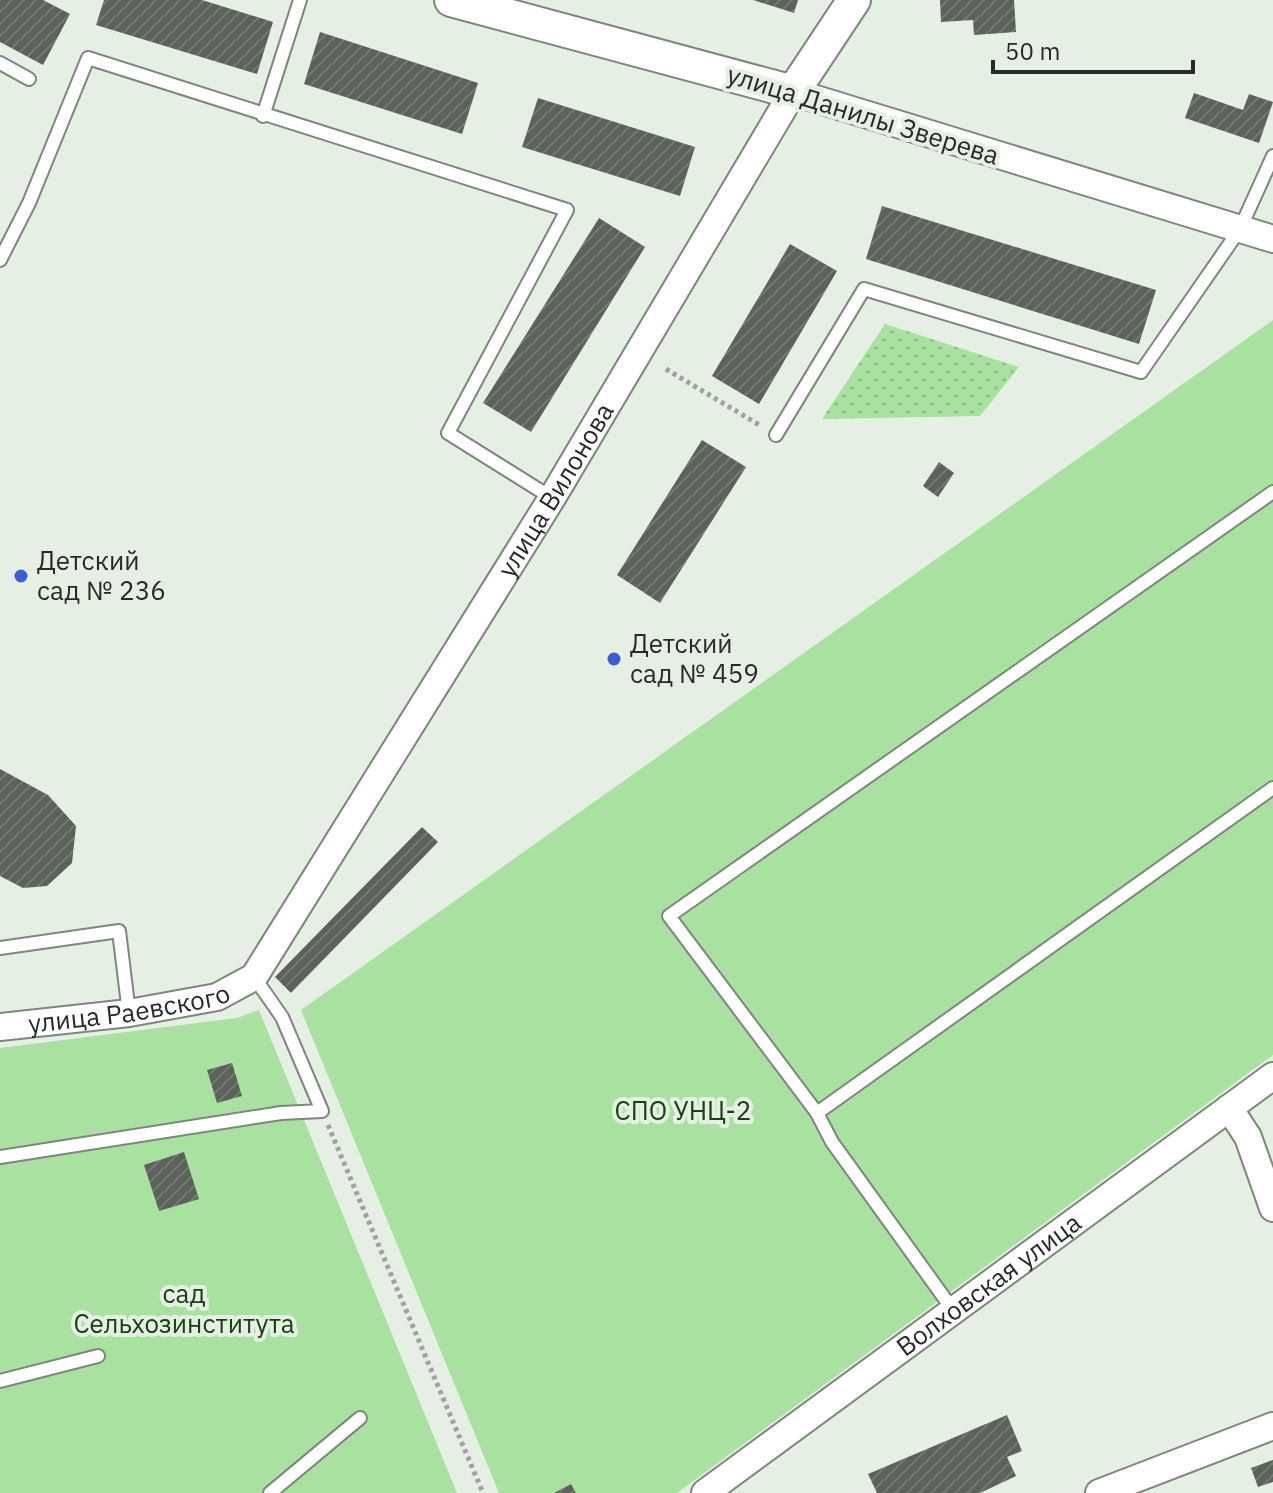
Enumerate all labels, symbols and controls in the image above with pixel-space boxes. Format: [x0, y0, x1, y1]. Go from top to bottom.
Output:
scale bar [993, 24, 1193, 74]
text: 50 m [1005, 35, 1060, 67]
street label: улица Данилы Зверева [723, 56, 1004, 172]
street label: улица Вилонова [489, 396, 621, 583]
place label: Детский сад № 236 [37, 543, 166, 607]
marker: Детский сад № 236 [12, 567, 30, 585]
place label: Детский сад № 459 [630, 626, 759, 690]
marker: Детский сад № 459 [605, 650, 623, 668]
street label: улица Раевского [26, 975, 236, 1040]
park label: СПО УНЦ-2 [615, 1093, 751, 1127]
street label: Волховская улица [889, 1205, 1087, 1363]
park label: сад Сельхозинститута [73, 1276, 295, 1340]

